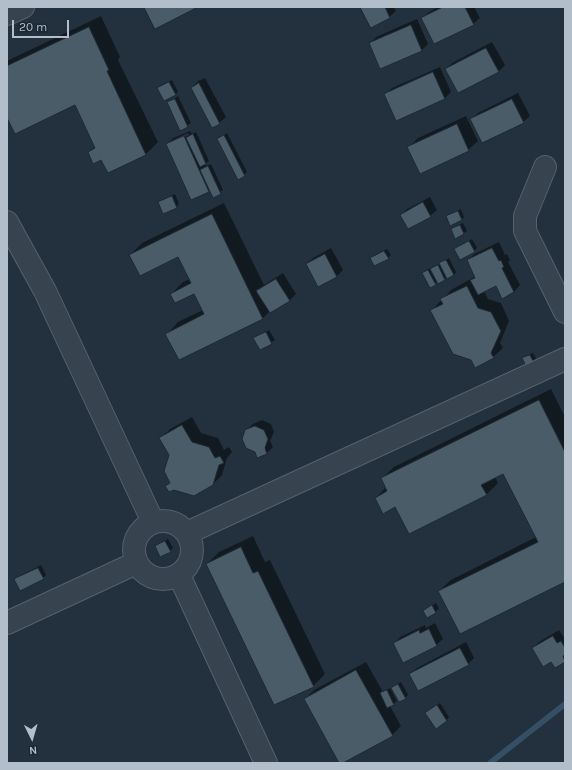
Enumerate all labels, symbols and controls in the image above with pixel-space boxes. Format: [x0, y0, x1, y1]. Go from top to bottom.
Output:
scale bar [14, 12, 71, 38]
text: 20 m [19, 20, 47, 34]
north arrow [12, 718, 52, 758]
text: N [29, 744, 38, 757]

